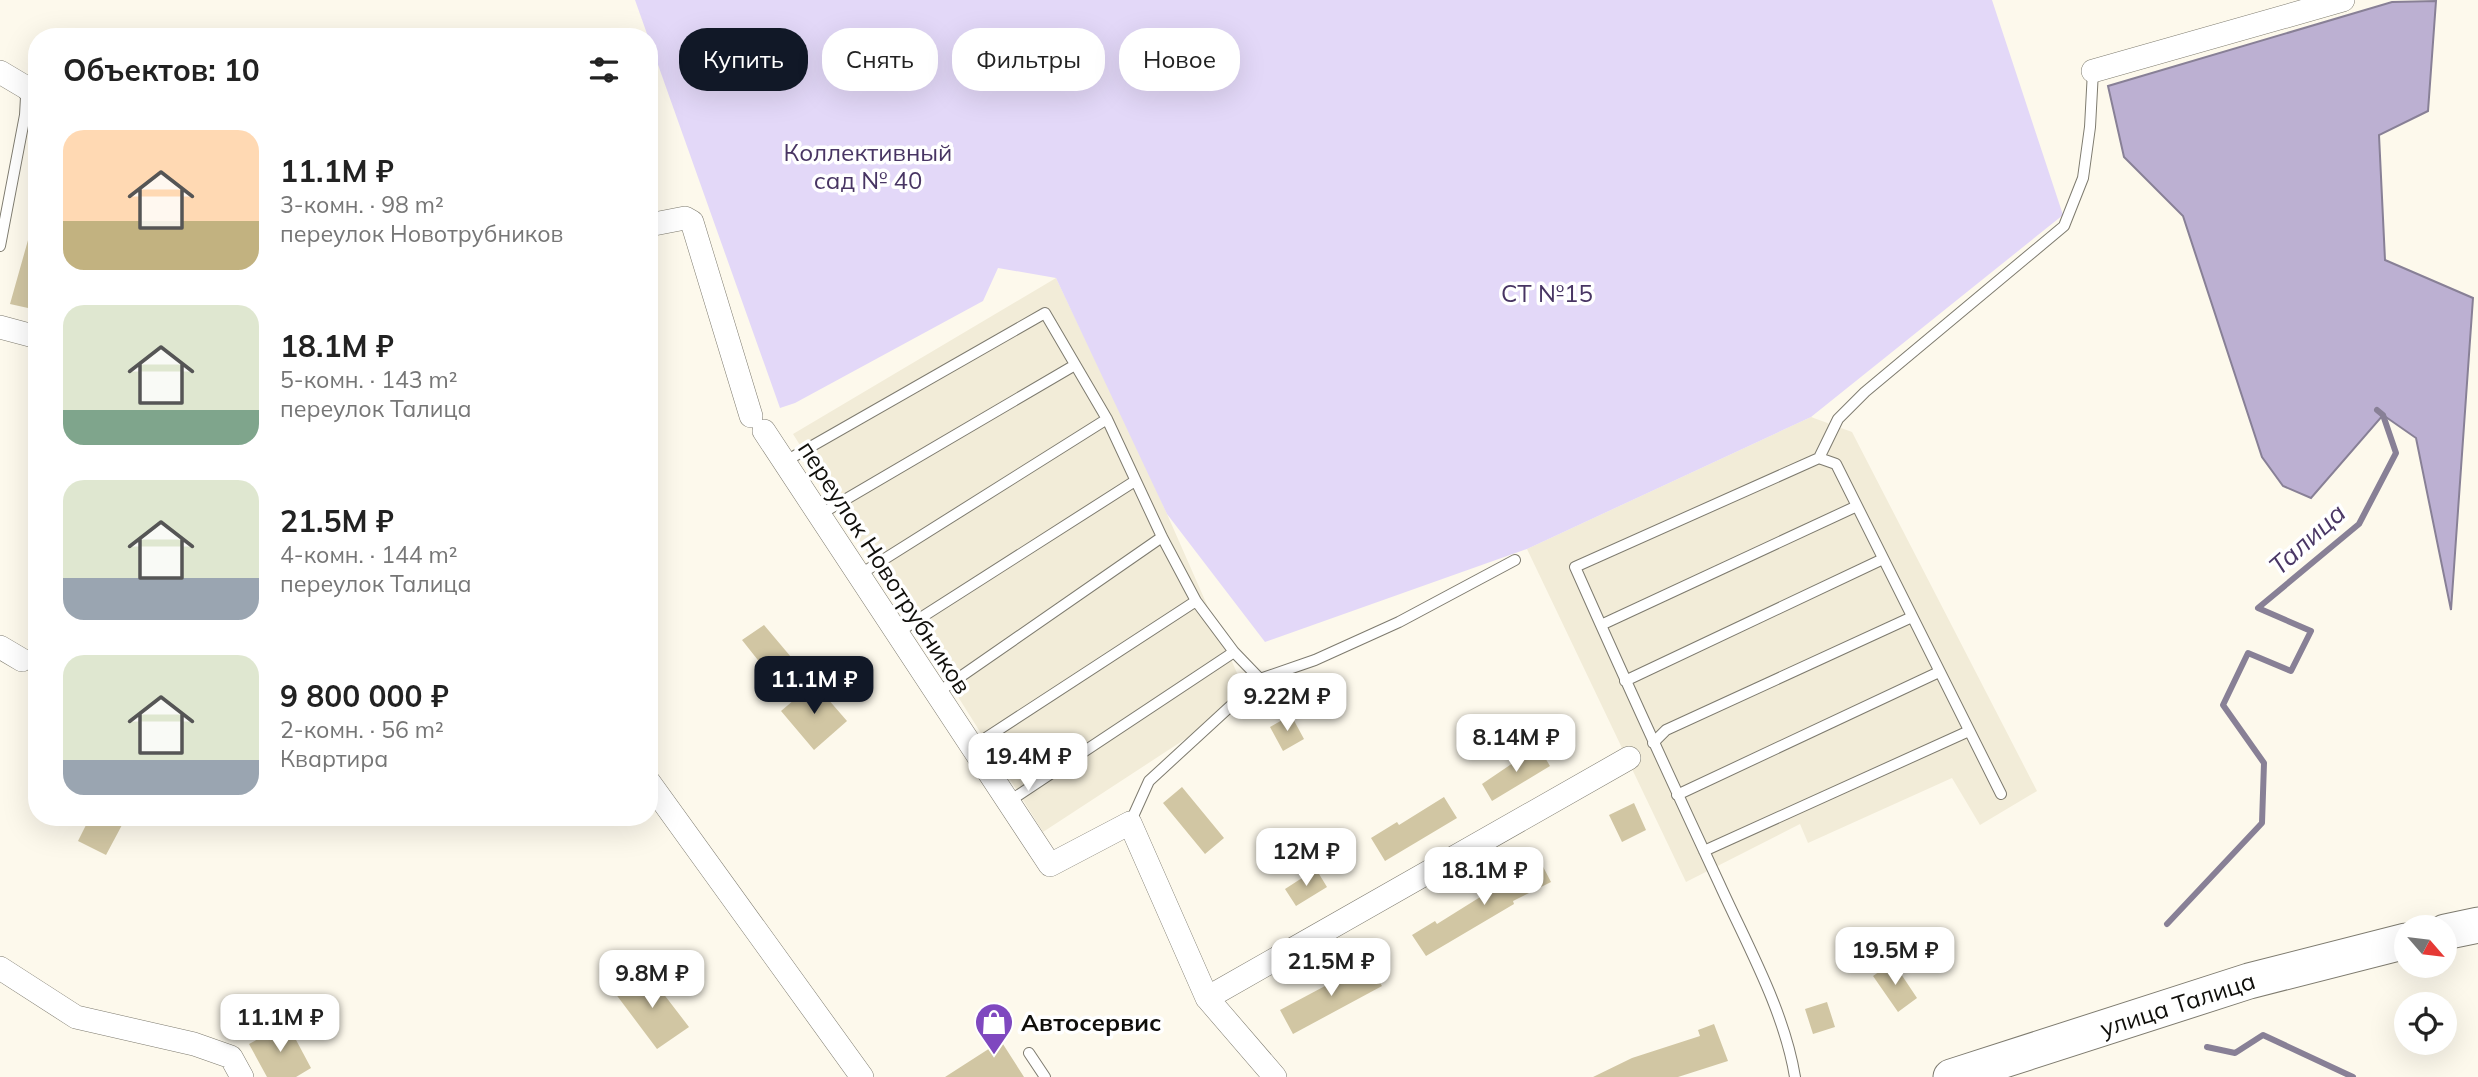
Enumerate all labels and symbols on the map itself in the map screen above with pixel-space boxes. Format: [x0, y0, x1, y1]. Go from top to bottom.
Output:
park label: Коллективный сад № 40 [784, 137, 952, 195]
park label: СТ №15 [1501, 278, 1593, 308]
street label: переулок Новотрубников [792, 435, 978, 699]
water label: Талица [2262, 496, 2352, 582]
pin: 11.1M ₽ [749, 656, 879, 716]
pin: 9.22M ₽ [1222, 674, 1352, 733]
pin: 8.14M ₽ [1451, 714, 1581, 774]
pin: 19.4M ₽ [963, 734, 1093, 793]
pin: 12M ₽ [1257, 828, 1355, 888]
pin: 18.1M ₽ [1419, 848, 1549, 907]
north arrow [2394, 915, 2457, 978]
pin: 19.5M ₽ [1830, 928, 1960, 987]
pin: 21.5M ₽ [1266, 939, 1396, 998]
pin: 9.8M ₽ [595, 950, 709, 1010]
street label: улица Талица [2096, 965, 2259, 1043]
pin: 11.1M ₽ [215, 995, 345, 1054]
shop icon: Автосервис [973, 1001, 1015, 1056]
place label: Автосервис [1021, 1007, 1161, 1037]

